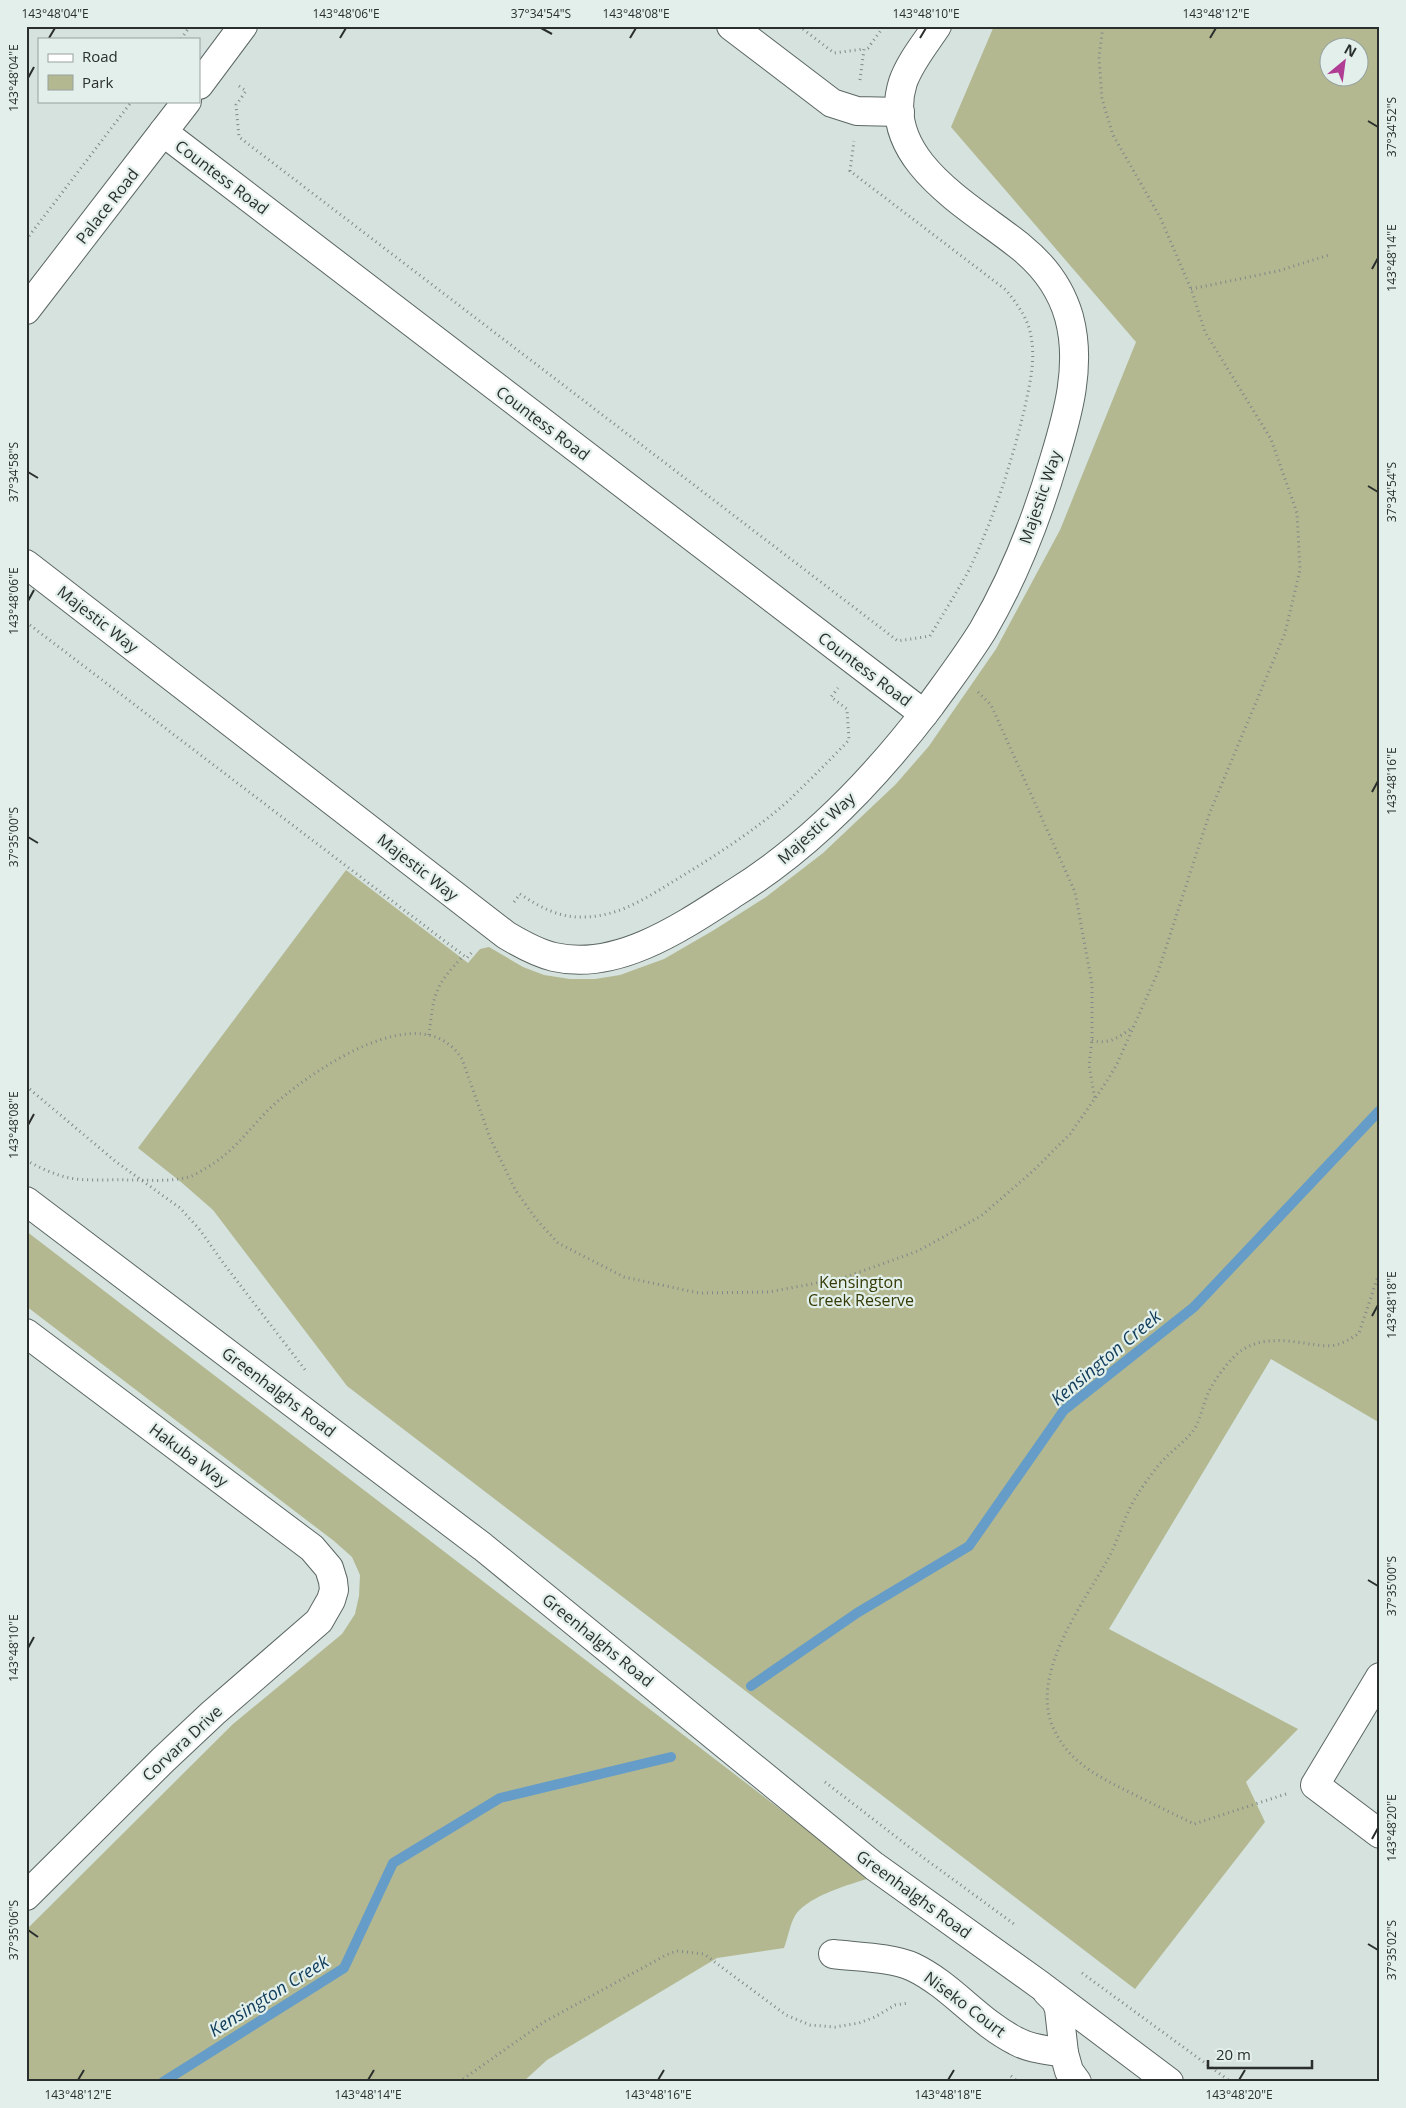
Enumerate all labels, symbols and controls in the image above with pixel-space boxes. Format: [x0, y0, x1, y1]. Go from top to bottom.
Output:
text: 143°48'04"E [21, 5, 89, 22]
text: 143°48'06"E [312, 5, 380, 22]
text: 37°34'54"S [511, 5, 571, 22]
text: 143°48'08"E [602, 5, 670, 22]
text: 143°48'10"E [892, 5, 960, 22]
text: 143°48'12"E [1182, 5, 1250, 22]
legend [38, 38, 200, 102]
north arrow [1318, 38, 1368, 88]
text: N [1341, 39, 1360, 61]
text: 143°48'04"E [5, 44, 22, 112]
text: Road [82, 46, 118, 66]
text: Park [82, 72, 113, 92]
text: 37°34'52"S [1383, 97, 1400, 157]
street label: Countess Road [171, 135, 273, 219]
street label: Palace Road [70, 164, 144, 248]
text: 143°48'14"E [1383, 224, 1400, 292]
street label: Countess Road [492, 381, 594, 465]
text: 37°34'58"S [5, 442, 22, 502]
street label: Majestic Way [1014, 447, 1067, 547]
text: 37°34'54"S [1383, 462, 1400, 522]
text: 143°48'06"E [5, 567, 22, 635]
street label: Majestic Way [53, 580, 144, 658]
street label: Countess Road [814, 627, 916, 711]
text: 143°48'16"E [1383, 747, 1400, 815]
street label: Majestic Way [773, 787, 860, 869]
text: 37°35'00"S [5, 807, 22, 867]
street label: Majestic Way [373, 828, 464, 906]
text: 143°48'08"E [5, 1091, 22, 1159]
park label: Kensington Creek Reserve [808, 1271, 914, 1311]
text: 143°48'18"E [1383, 1271, 1400, 1339]
water label: Kensington Creek [1045, 1303, 1166, 1410]
street label: Greenhalghs Road [218, 1342, 340, 1442]
street label: Hakuba Way [145, 1418, 234, 1492]
text: 37°35'00"S [1383, 1556, 1400, 1616]
street label: Greenhalghs Road [538, 1588, 658, 1692]
text: 143°48'10"E [5, 1614, 22, 1682]
street label: Corvara Drive [137, 1700, 227, 1786]
text: 143°48'20"E [1383, 1794, 1400, 1862]
street label: Greenhalghs Road [852, 1845, 976, 1943]
text: 37°35'06"S [5, 1900, 22, 1960]
text: 37°35'02"S [1383, 1920, 1400, 1980]
water label: Kensington Creek [204, 1948, 334, 2042]
street label: Niseko Court [920, 1966, 1010, 2042]
scale bar [1208, 2038, 1312, 2070]
text: 20 m [1216, 2044, 1251, 2064]
text: 143°48'12"E [44, 2086, 112, 2103]
text: 143°48'14"E [334, 2086, 402, 2103]
text: 143°48'16"E [624, 2086, 692, 2103]
text: 143°48'18"E [914, 2086, 982, 2103]
text: 143°48'20"E [1205, 2086, 1273, 2103]

